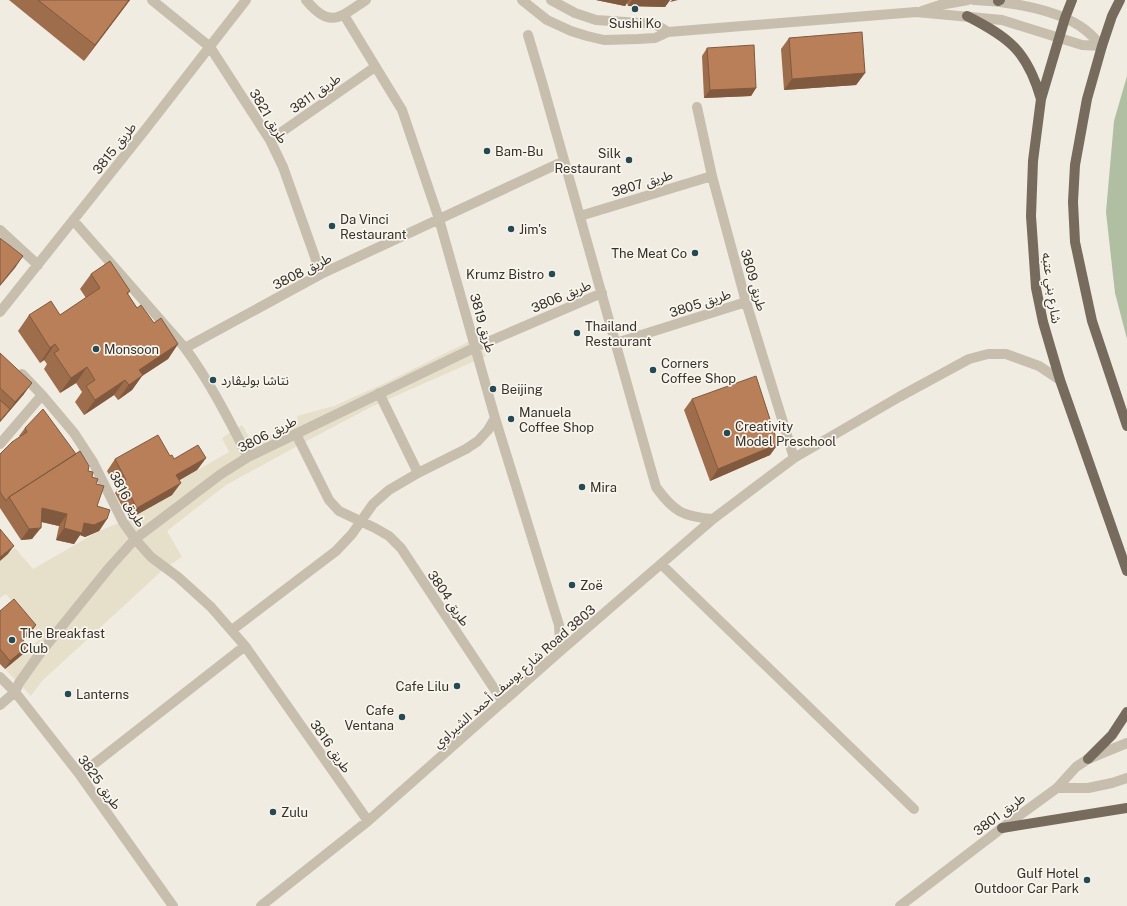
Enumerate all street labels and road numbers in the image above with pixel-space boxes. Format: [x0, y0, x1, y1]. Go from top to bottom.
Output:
street label: طريق 3811 [287, 70, 344, 117]
street label: طريق 3821 [246, 86, 291, 147]
street label: طريق 3815 [90, 119, 140, 178]
street label: طريق 3807 [610, 167, 675, 201]
street label: طريق 3809 [737, 248, 770, 313]
street label: طريق 3808 [270, 250, 335, 294]
street label: شارع بني عتبه [1036, 252, 1064, 325]
street label: طريق 3806 [529, 277, 594, 317]
street label: طريق 3805 [667, 286, 733, 321]
street label: طريق 3819 [466, 292, 498, 355]
street label: طريق 3806 [236, 413, 300, 456]
street label: طريق 3816 [106, 469, 149, 530]
street label: طريق 3804 [424, 568, 473, 630]
street label: شارع يوسف أحمد الشيراوي Road 3803 [430, 601, 600, 753]
street label: طريق 3816 [306, 717, 354, 776]
street label: طريق 3825 [74, 752, 125, 813]
street label: طريق 3801 [971, 790, 1029, 839]

